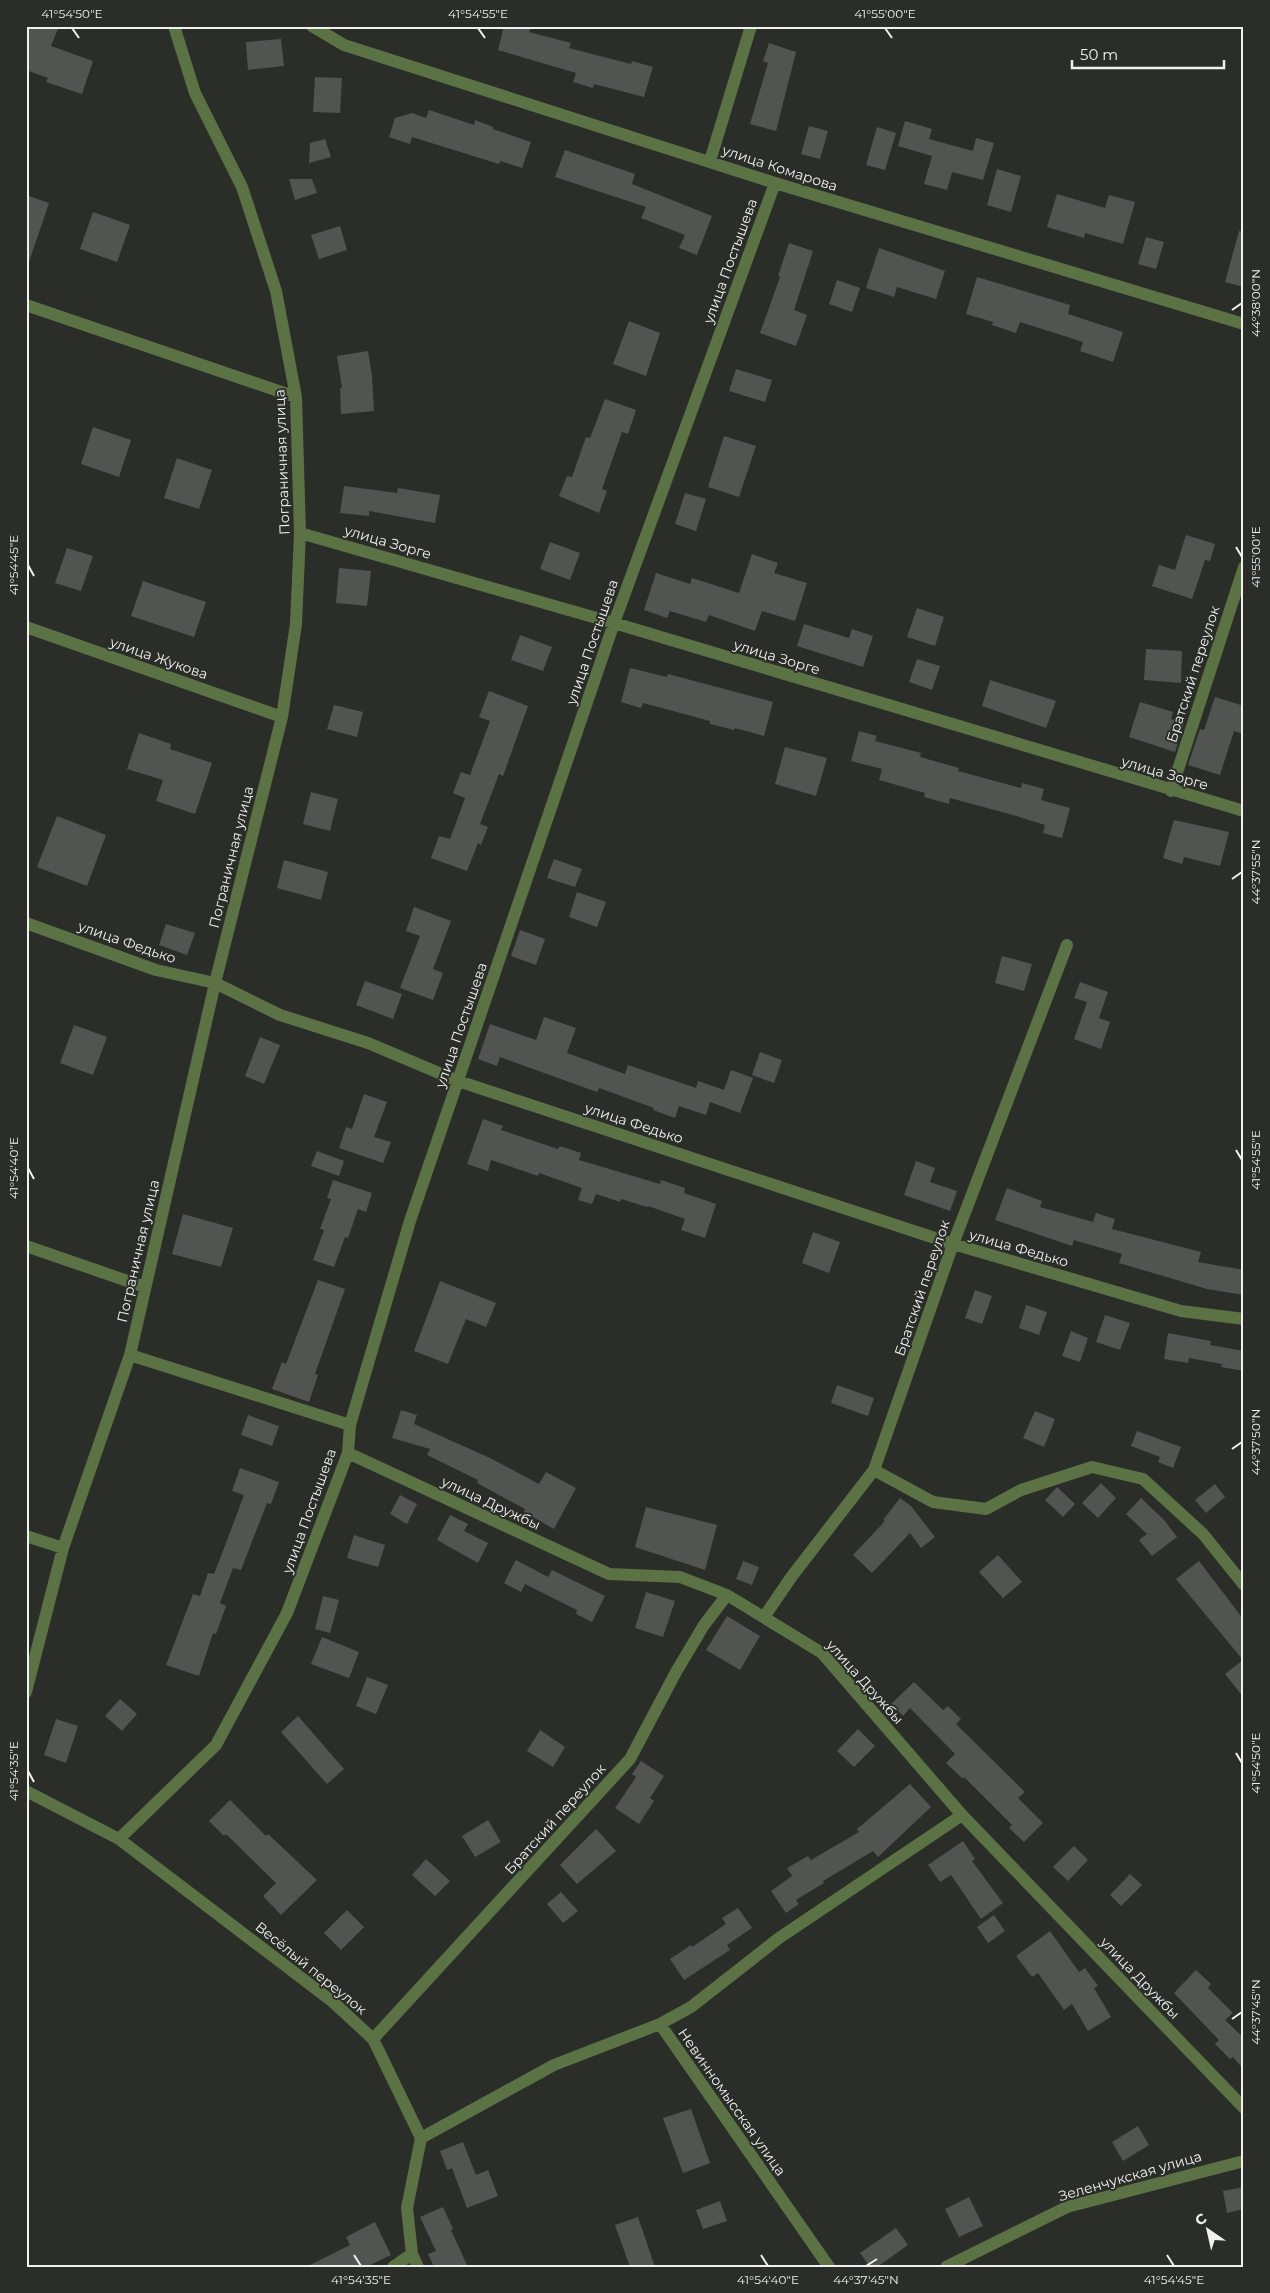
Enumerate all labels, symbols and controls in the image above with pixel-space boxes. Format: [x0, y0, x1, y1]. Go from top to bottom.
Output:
text: 41°54'50"E [41, 6, 103, 21]
text: 41°54'55"E [448, 6, 508, 21]
text: 41°55'00"E [854, 6, 916, 21]
scale bar [1072, 38, 1225, 70]
text: 50 m [1080, 45, 1118, 64]
street label: улица Комарова [719, 141, 840, 195]
street label: улица Постышева [699, 196, 761, 327]
text: 44°38'00"N [1248, 269, 1263, 337]
street label: Пограничная улица [270, 389, 294, 535]
street label: улица Зорге [342, 521, 434, 563]
text: 41°55'00"E [1248, 526, 1263, 588]
text: 41°54'45"E [6, 535, 21, 595]
street label: улица Постышева [562, 577, 622, 708]
street label: Братский переулок [1162, 603, 1224, 745]
street label: улица Жукова [107, 632, 210, 683]
street label: улица Зорге [731, 635, 822, 679]
street label: улица Зорге [1119, 752, 1211, 794]
street label: Пограничная улица [205, 784, 257, 930]
text: 44°37'55"N [1248, 839, 1263, 905]
street label: улица Федько [75, 916, 178, 967]
street label: улица Постышева [431, 960, 491, 1091]
street label: улица Федько [582, 1098, 686, 1147]
text: 41°54'55"E [1248, 1130, 1263, 1190]
text: 41°54'40"E [6, 1137, 21, 1199]
street label: Пограничная улица [113, 1178, 163, 1324]
street label: Братский переулок [890, 1218, 954, 1358]
street label: улица Федько [966, 1225, 1071, 1271]
text: 44°37'50"N [1248, 1409, 1263, 1475]
street label: улица Постышева [278, 1446, 340, 1577]
street label: улица Дружбы [438, 1472, 543, 1534]
street label: улица Дружбы [822, 1635, 908, 1728]
text: 41°54'50"E [1248, 1732, 1263, 1794]
text: 41°54'35"E [6, 1741, 21, 1801]
street label: Братский переулок [501, 1760, 609, 1878]
street label: Весёлый переулок [252, 1918, 370, 2018]
street label: улица Дружбы [1096, 1932, 1184, 2023]
text: 44°37'45"N [1248, 1979, 1263, 2045]
street label: Невинномысская улица [674, 2025, 790, 2179]
street label: Зеленчукская улица [1056, 2147, 1204, 2205]
north arrow [1182, 2206, 1232, 2256]
text: С [1191, 2209, 1210, 2230]
text: 41°54'35"E [331, 2272, 391, 2287]
text: 41°54'40"E [737, 2272, 799, 2287]
text: 44°37'45"N [833, 2272, 899, 2287]
text: 41°54'45"E [1144, 2272, 1204, 2287]

